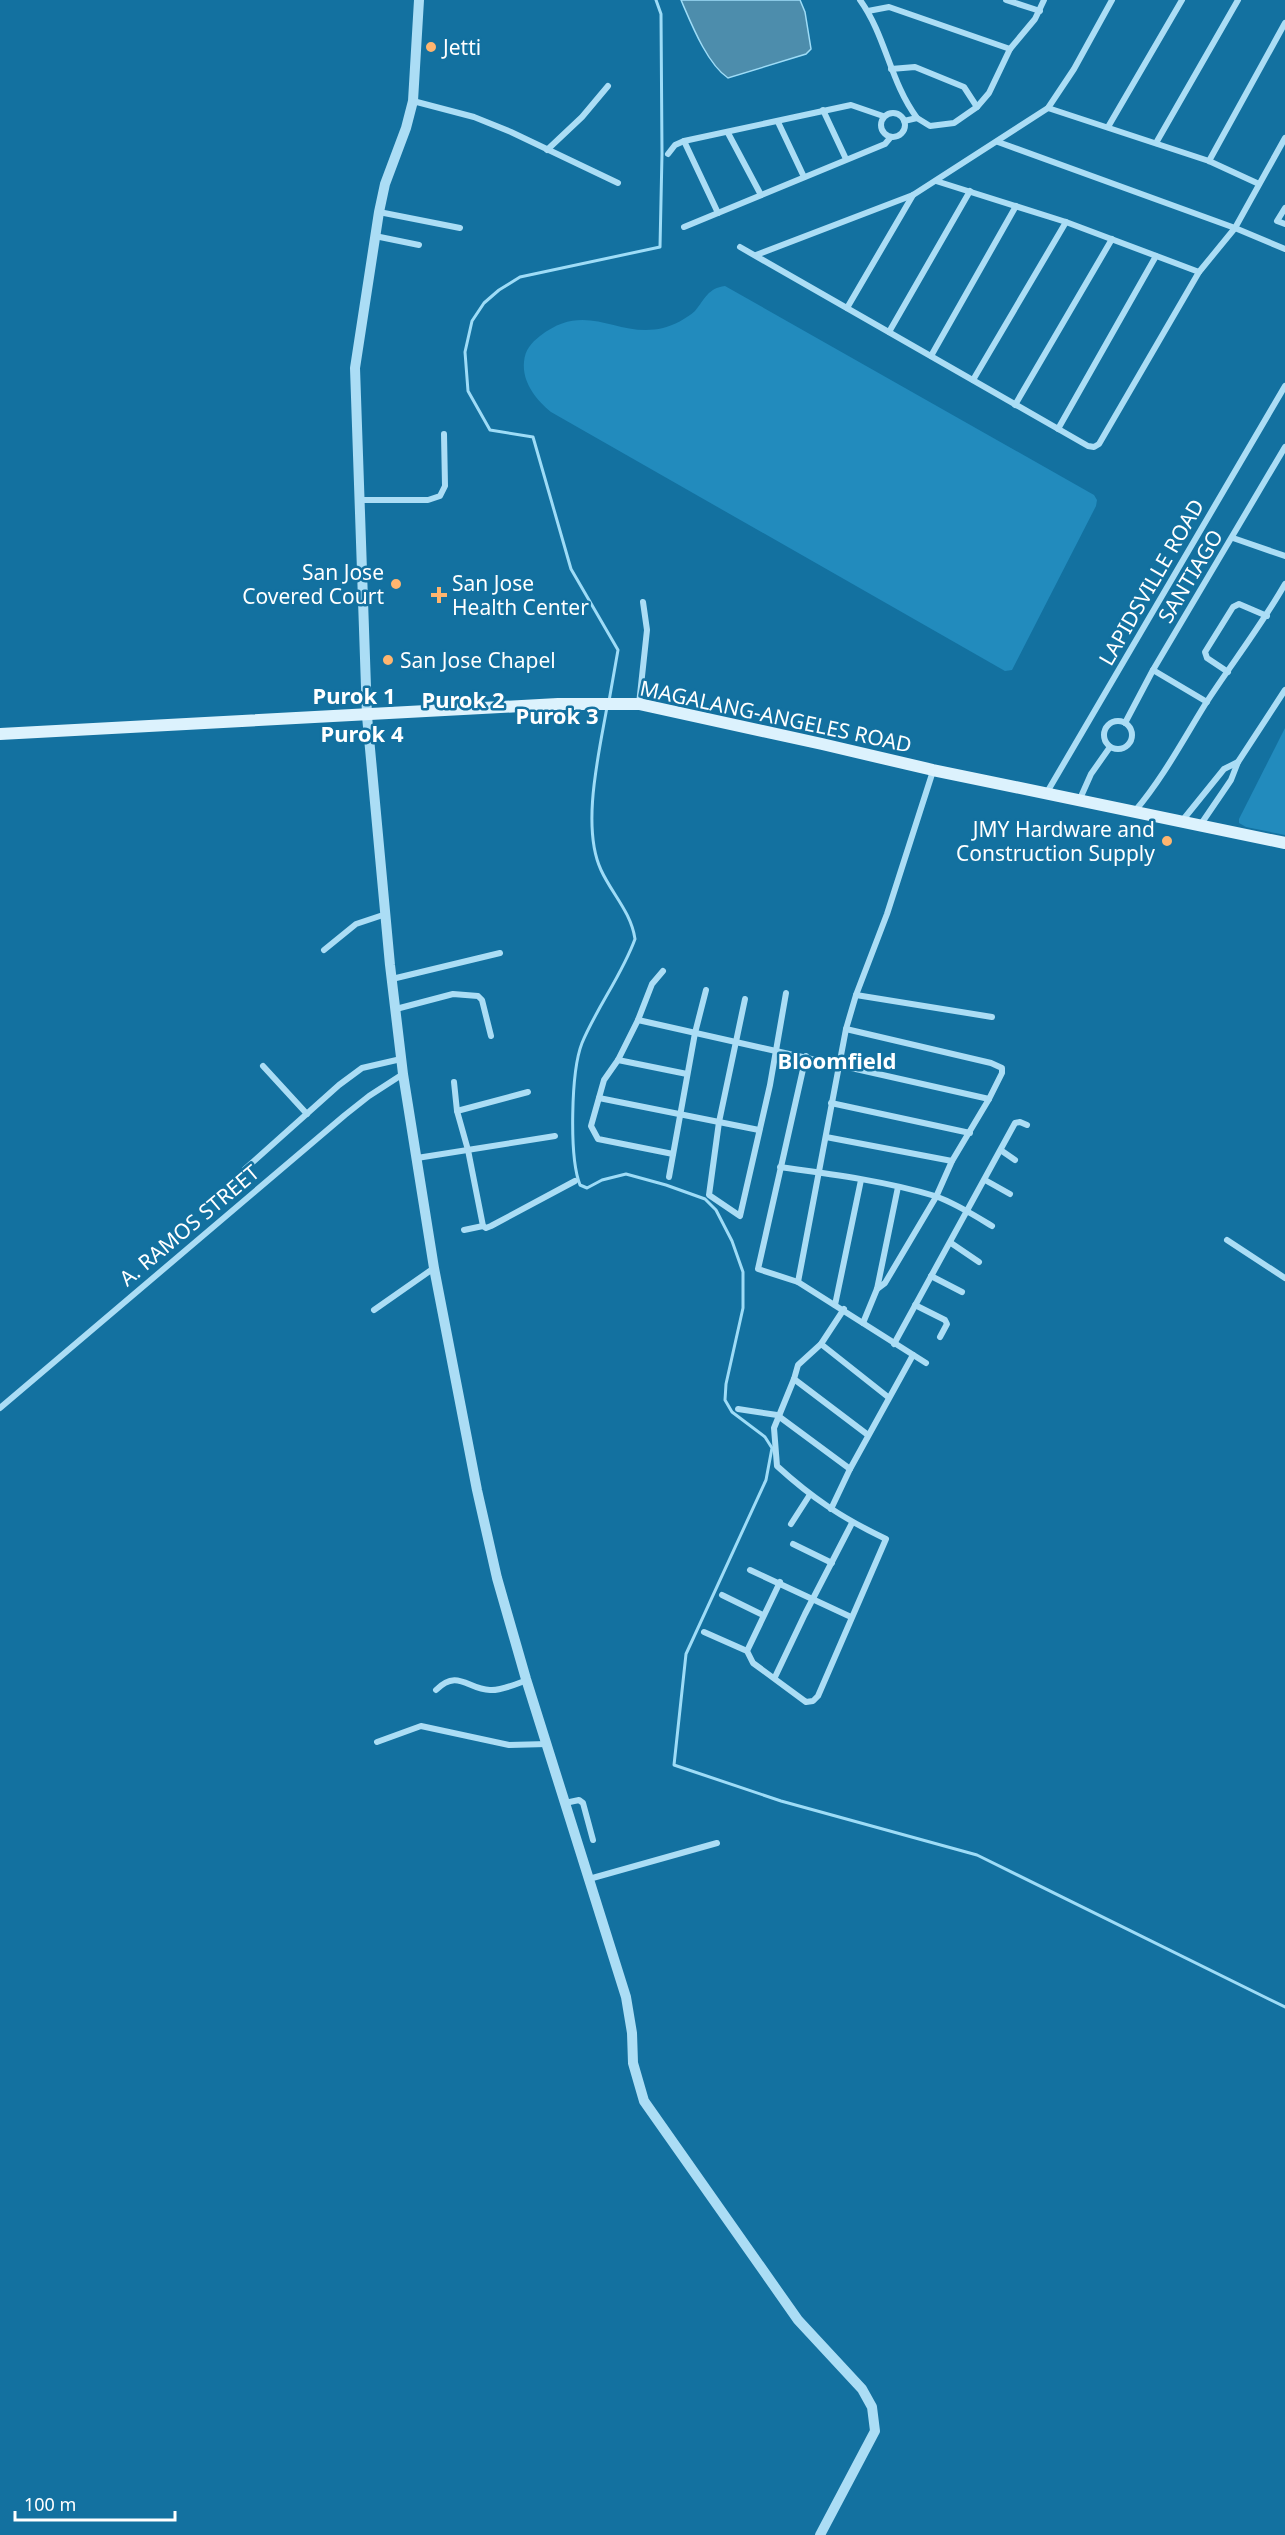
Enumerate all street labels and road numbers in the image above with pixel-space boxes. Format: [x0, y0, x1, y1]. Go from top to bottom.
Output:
street label: LAPIDSVILLE ROAD [1092, 494, 1210, 670]
street label: SANTIAGO [1151, 524, 1229, 628]
street label: MAGALANG-ANGELES ROAD [638, 674, 914, 758]
street label: A. RAMOS STREET [113, 1158, 265, 1292]

